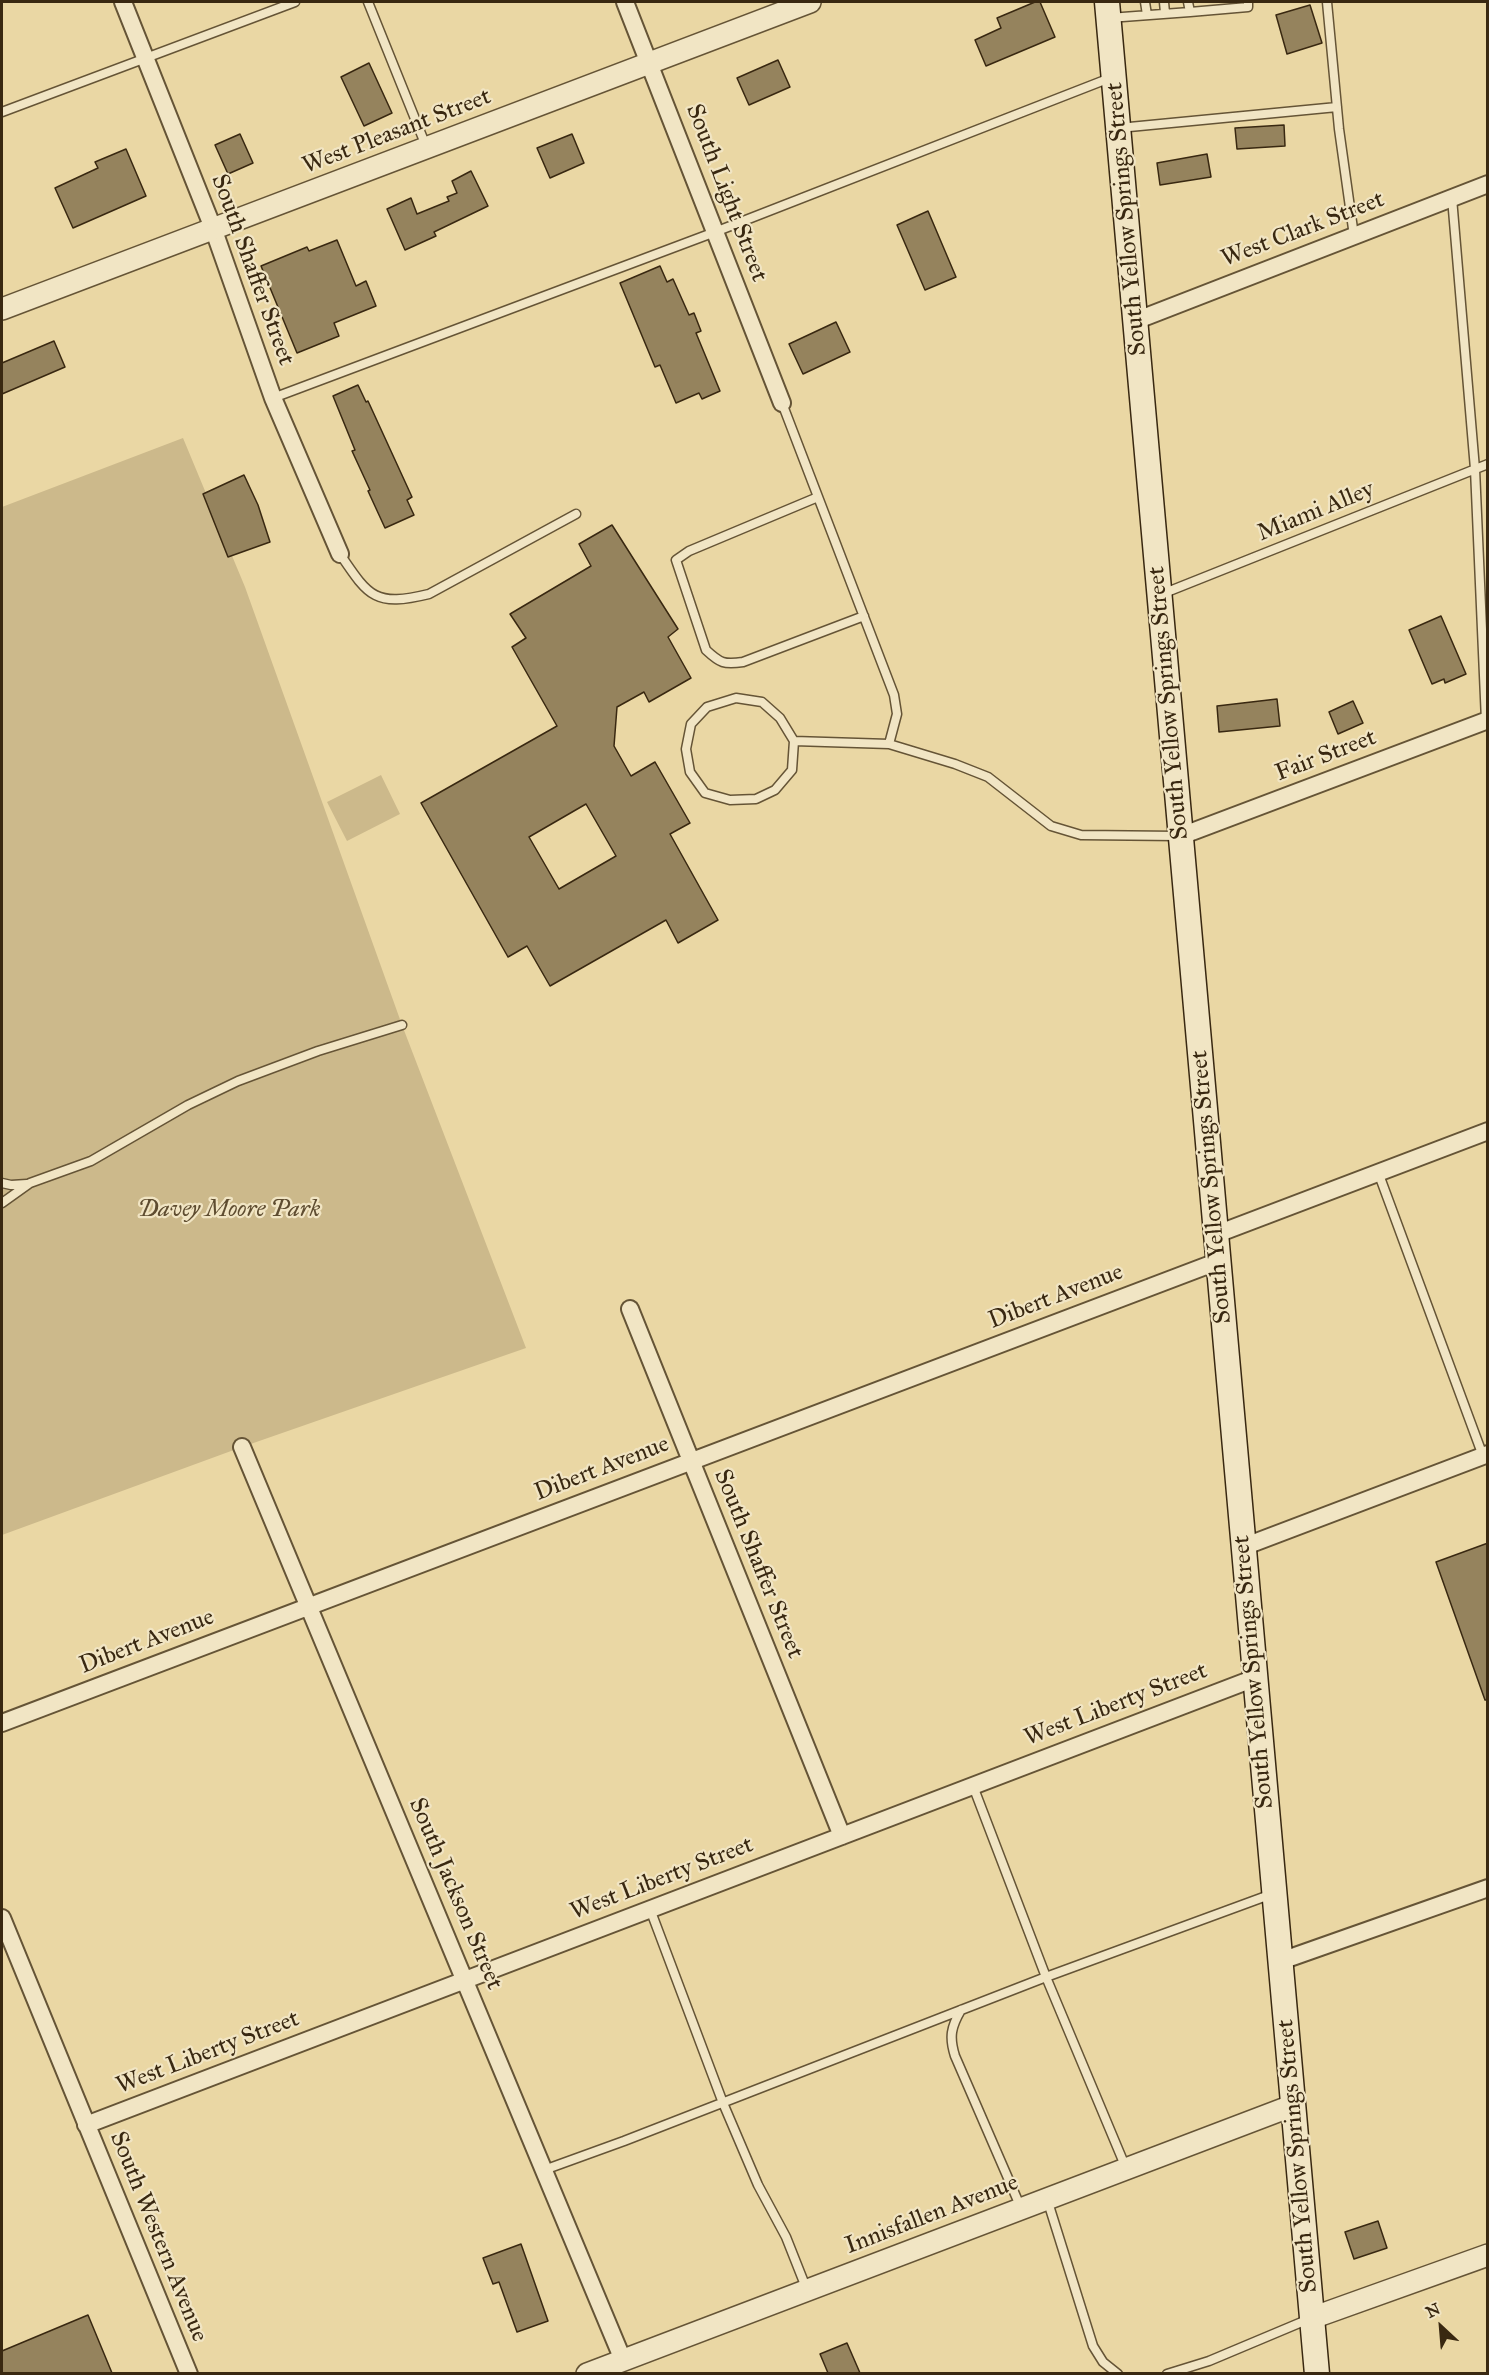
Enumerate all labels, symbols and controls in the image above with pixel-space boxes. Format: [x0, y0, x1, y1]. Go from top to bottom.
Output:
street label: South Yellow Springs Street [1101, 81, 1153, 357]
street label: West Pleasant Street [299, 83, 495, 181]
street label: South Light Street [679, 100, 773, 286]
street label: South Shaffer Street [204, 171, 300, 369]
street label: West Clark Street [1218, 186, 1388, 274]
street label: Miami Alley [1253, 476, 1379, 548]
street label: South Yellow Springs Street [1143, 565, 1195, 841]
street label: Fair Street [1272, 724, 1380, 788]
street label: South Yellow Springs Street [1186, 1049, 1238, 1325]
park label: Davey Moore Park [138, 1196, 320, 1224]
street label: Dibert Avenue [985, 1258, 1127, 1336]
street label: Dibert Avenue [531, 1430, 673, 1508]
street label: South Shaffer Street [707, 1465, 809, 1663]
street label: South Yellow Springs Street [1228, 1534, 1280, 1810]
street label: Dibert Avenue [76, 1603, 218, 1681]
street label: West Liberty Street [1020, 1657, 1212, 1753]
street label: South Jackson Street [402, 1794, 508, 1994]
street label: West Liberty Street [566, 1831, 758, 1927]
street label: West Liberty Street [112, 2005, 304, 2101]
street label: South Yellow Springs Street [1272, 2018, 1324, 2294]
street label: South Western Avenue [103, 2128, 213, 2346]
street label: Innisfallen Avenue [841, 2169, 1023, 2261]
north arrow [1411, 2297, 1471, 2357]
text: N [1423, 2299, 1443, 2322]

